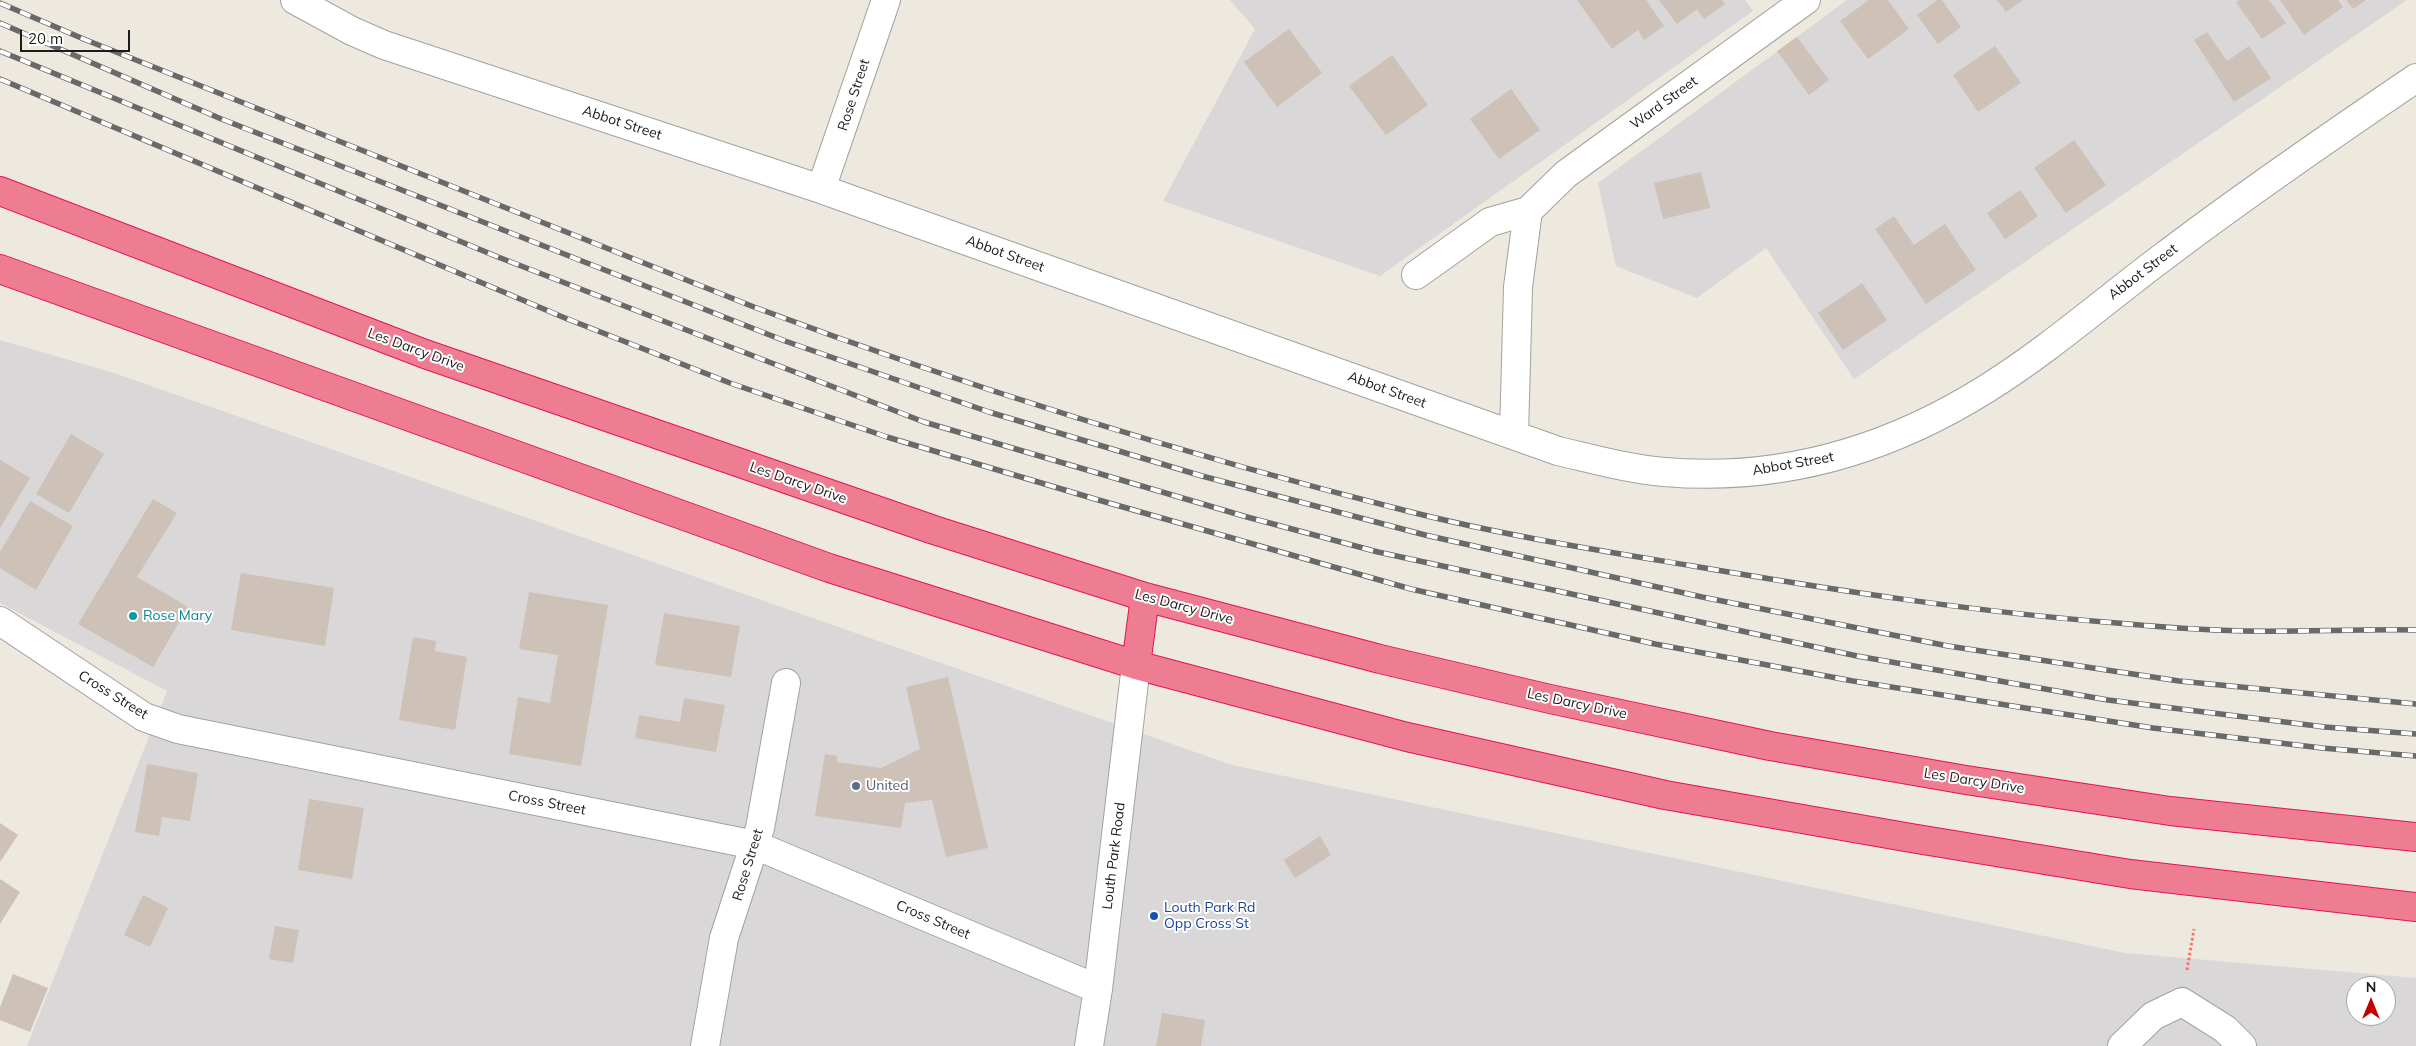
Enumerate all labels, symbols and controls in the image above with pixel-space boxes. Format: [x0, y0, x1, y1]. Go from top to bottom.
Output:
scale bar [22, 20, 132, 52]
text: 20 m [28, 29, 63, 48]
street label: Rose Street [835, 57, 873, 133]
street label: Ward Street [1627, 73, 1701, 133]
street label: Abbot Street [580, 102, 664, 144]
street label: Abbot Street [963, 232, 1047, 276]
street label: Abbot Street [2105, 241, 2181, 303]
street label: Les Darcy Drive [365, 325, 467, 375]
street label: Abbot Street [1345, 368, 1429, 412]
street label: Abbot Street [1751, 449, 1835, 479]
street label: Les Darcy Drive [747, 459, 849, 507]
street label: Les Darcy Drive [1133, 586, 1235, 628]
place label: Rose Mary [143, 608, 212, 624]
marker: Rose Mary [127, 610, 139, 622]
street label: Cross Street [75, 667, 151, 723]
street label: Les Darcy Drive [1526, 685, 1628, 723]
street label: Les Darcy Drive [1923, 765, 2025, 797]
place label: United [866, 778, 909, 794]
marker: United [850, 780, 862, 792]
street label: Cross Street [507, 787, 587, 819]
street label: Louth Park Road [1099, 801, 1129, 911]
street label: Rose Street [729, 827, 767, 903]
street label: Cross Street [893, 897, 973, 943]
place label: Louth Park Rd Opp Cross St [1164, 900, 1255, 932]
marker: Louth Park Rd Opp Cross St [1148, 910, 1160, 922]
north arrow [2346, 976, 2396, 1026]
text: N [2366, 978, 2376, 996]

